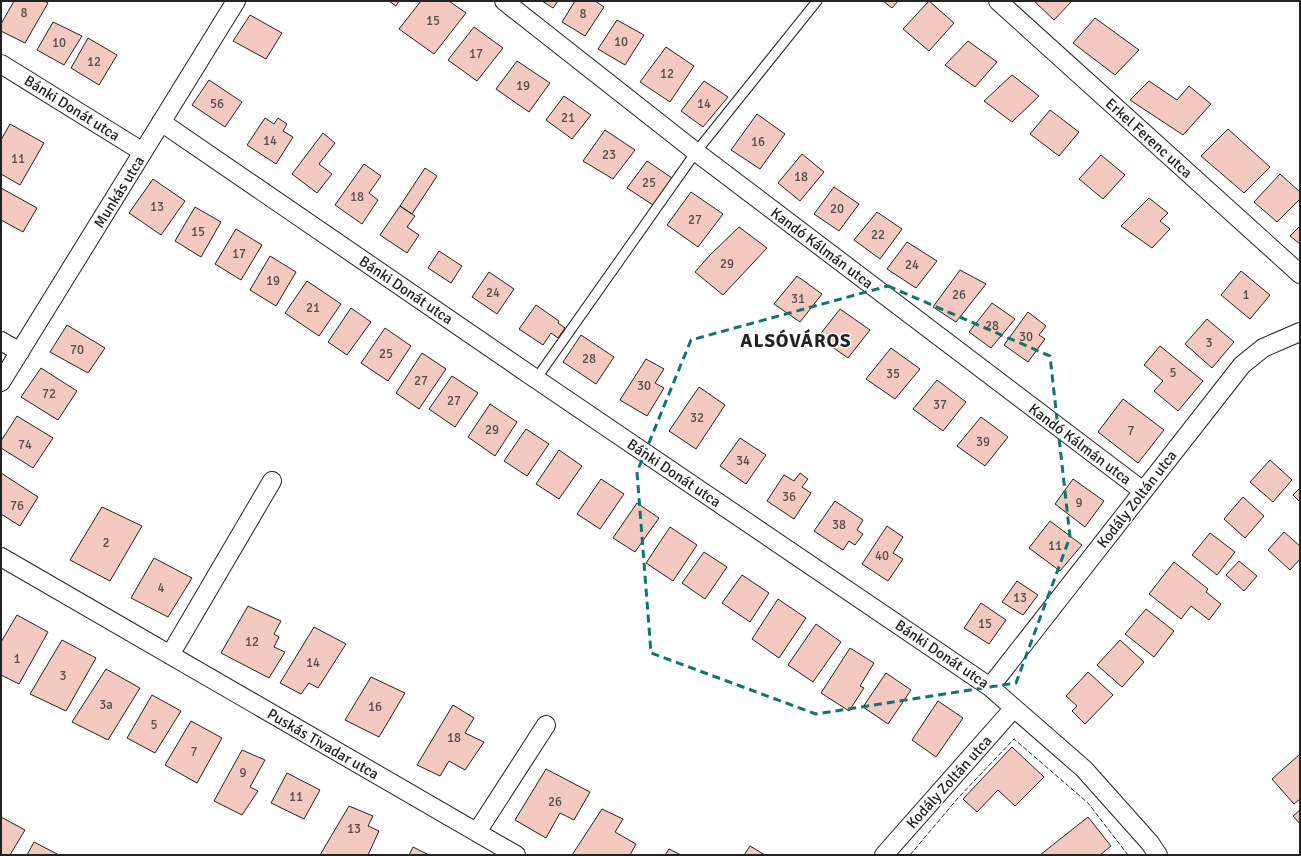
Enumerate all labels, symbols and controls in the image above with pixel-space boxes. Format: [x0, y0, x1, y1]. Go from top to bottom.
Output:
house number: 8 [20, 5, 28, 21]
house number: 8 [579, 6, 587, 22]
house number: 15 [426, 13, 440, 29]
house number: 10 [614, 34, 628, 50]
house number: 10 [52, 35, 66, 51]
house number: 17 [469, 46, 483, 62]
house number: 12 [87, 54, 101, 70]
house number: 12 [660, 66, 674, 82]
street label: Bánki Donát utca [21, 71, 123, 145]
house number: 19 [516, 78, 530, 94]
street label: Erkel Ferenc utca [1102, 94, 1196, 182]
house number: 56 [210, 96, 224, 112]
house number: 14 [697, 96, 711, 112]
house number: 21 [561, 110, 575, 126]
house number: 14 [263, 133, 277, 149]
house number: 16 [751, 134, 765, 150]
house number: 23 [602, 147, 616, 163]
house number: 11 [11, 151, 25, 167]
street label: Munkás utca [90, 153, 148, 231]
house number: 18 [794, 169, 808, 185]
house number: 25 [642, 175, 656, 191]
house number: 18 [350, 189, 364, 205]
house number: 13 [150, 199, 164, 215]
house number: 20 [830, 201, 844, 217]
street label: Kandó Kálmán utca [767, 204, 877, 292]
house number: 27 [688, 212, 702, 228]
house number: 15 [191, 224, 205, 240]
house number: 22 [871, 227, 885, 243]
house number: 17 [232, 246, 246, 262]
street label: Bánki Donát utca [356, 252, 456, 328]
house number: 29 [720, 256, 734, 272]
house number: 24 [905, 257, 919, 273]
house number: 19 [266, 273, 280, 289]
house number: 24 [486, 285, 500, 301]
house number: 26 [952, 287, 966, 303]
house number: 1 [1242, 287, 1250, 303]
house number: 31 [791, 291, 805, 307]
house number: 21 [306, 300, 320, 316]
house number: 28 [985, 318, 999, 334]
district label: ALSÓVÁROS [740, 329, 852, 353]
house number: 30 [1019, 329, 1033, 345]
house number: 3 [1205, 335, 1213, 351]
house number: 70 [70, 342, 84, 358]
house number: 25 [379, 346, 393, 362]
house number: 28 [582, 351, 596, 367]
house number: 5 [1169, 365, 1177, 381]
house number: 35 [886, 366, 900, 382]
house number: 27 [414, 373, 428, 389]
house number: 30 [637, 378, 651, 394]
house number: 72 [42, 386, 56, 402]
house number: 27 [447, 393, 461, 409]
house number: 37 [933, 397, 947, 413]
street label: Kandó Kálmán utca [1025, 400, 1135, 488]
house number: 32 [690, 410, 704, 426]
house number: 29 [485, 422, 499, 438]
house number: 7 [1127, 423, 1135, 439]
house number: 39 [976, 434, 990, 450]
street label: Bánki Donát utca [624, 435, 724, 511]
house number: 74 [18, 437, 32, 453]
street label: Kodály Zoltán utca [1093, 447, 1181, 551]
house number: 34 [736, 453, 750, 469]
house number: 36 [782, 489, 796, 505]
house number: 9 [1075, 495, 1083, 511]
house number: 76 [10, 498, 24, 514]
house number: 38 [832, 517, 846, 533]
house number: 2 [102, 535, 110, 551]
house number: 11 [1048, 538, 1062, 554]
house number: 40 [875, 548, 889, 564]
house number: 4 [157, 580, 165, 596]
house number: 13 [1013, 590, 1027, 606]
street label: Bánki Donát utca [892, 616, 992, 692]
house number: 15 [978, 616, 992, 632]
house number: 12 [245, 634, 259, 650]
house number: 1 [13, 651, 21, 667]
house number: 14 [306, 655, 320, 671]
house number: 3 [59, 668, 67, 684]
house number: 3a [99, 697, 113, 713]
house number: 16 [368, 699, 382, 715]
street label: Puskás Tivadar utca [264, 705, 382, 783]
house number: 5 [150, 717, 158, 733]
house number: 18 [447, 730, 461, 746]
street label: Kodály Zoltán utca [903, 732, 995, 832]
house number: 7 [190, 744, 198, 760]
house number: 9 [239, 765, 247, 781]
house number: 11 [289, 789, 303, 805]
house number: 26 [548, 794, 562, 810]
house number: 13 [347, 821, 361, 837]

